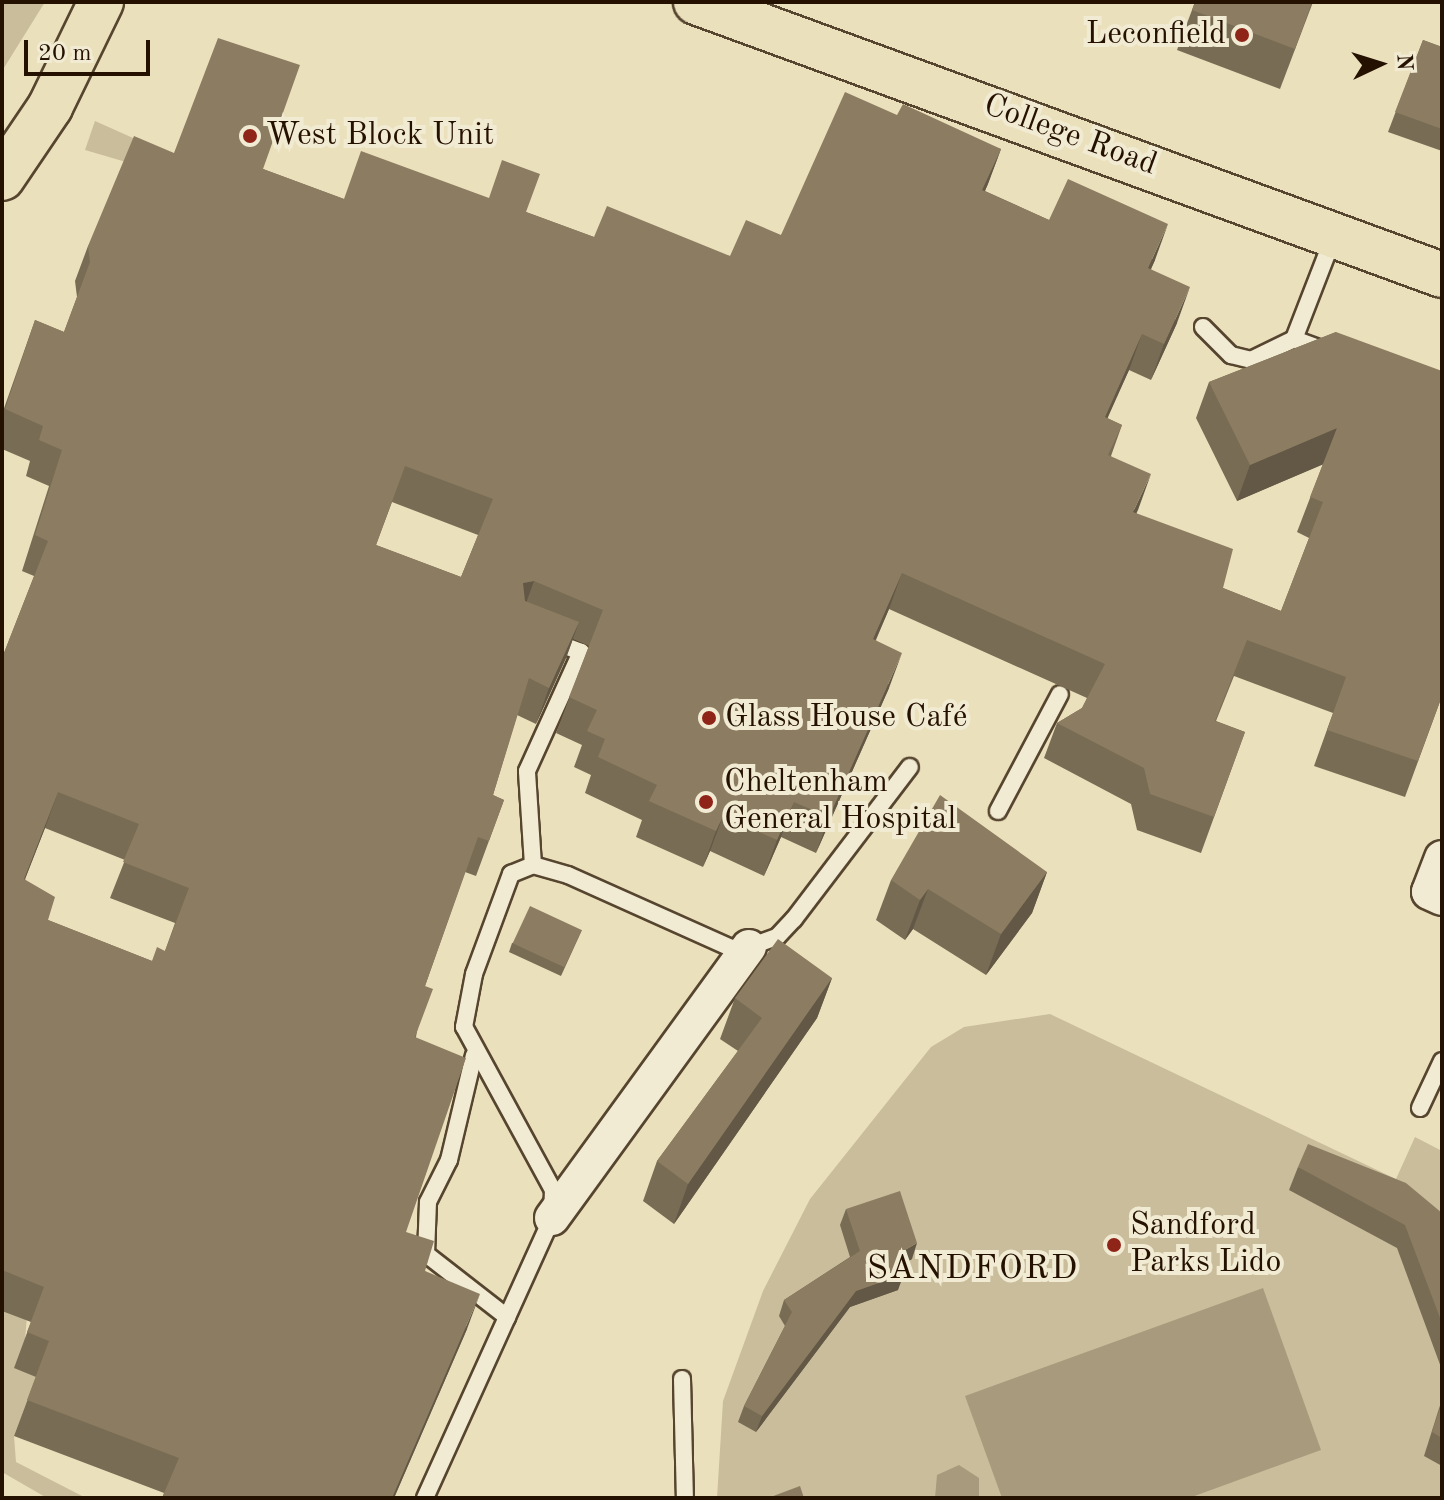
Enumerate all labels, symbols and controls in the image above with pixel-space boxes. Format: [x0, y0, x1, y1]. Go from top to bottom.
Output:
place label: Leconfield [1086, 16, 1226, 54]
scale bar [28, 24, 154, 74]
north arrow [1340, 24, 1420, 104]
marker: Leconfield [1233, 26, 1251, 44]
text: 20 m [38, 42, 92, 66]
text: N [1392, 53, 1416, 71]
street label: College Road [978, 87, 1162, 185]
place label: West Block Unit [266, 117, 494, 155]
marker: West Block Unit [241, 127, 259, 145]
place label: Glass House Café [725, 699, 967, 737]
marker: Glass House Café [700, 709, 718, 727]
place label: Cheltenham General Hospital [724, 765, 956, 840]
marker: Cheltenham General Hospital [695, 791, 717, 813]
place label: Sandford Parks Lido [1130, 1208, 1281, 1283]
marker: Sandford Parks Lido [1105, 1236, 1123, 1254]
district label: SANDFORD [867, 1250, 1079, 1290]

